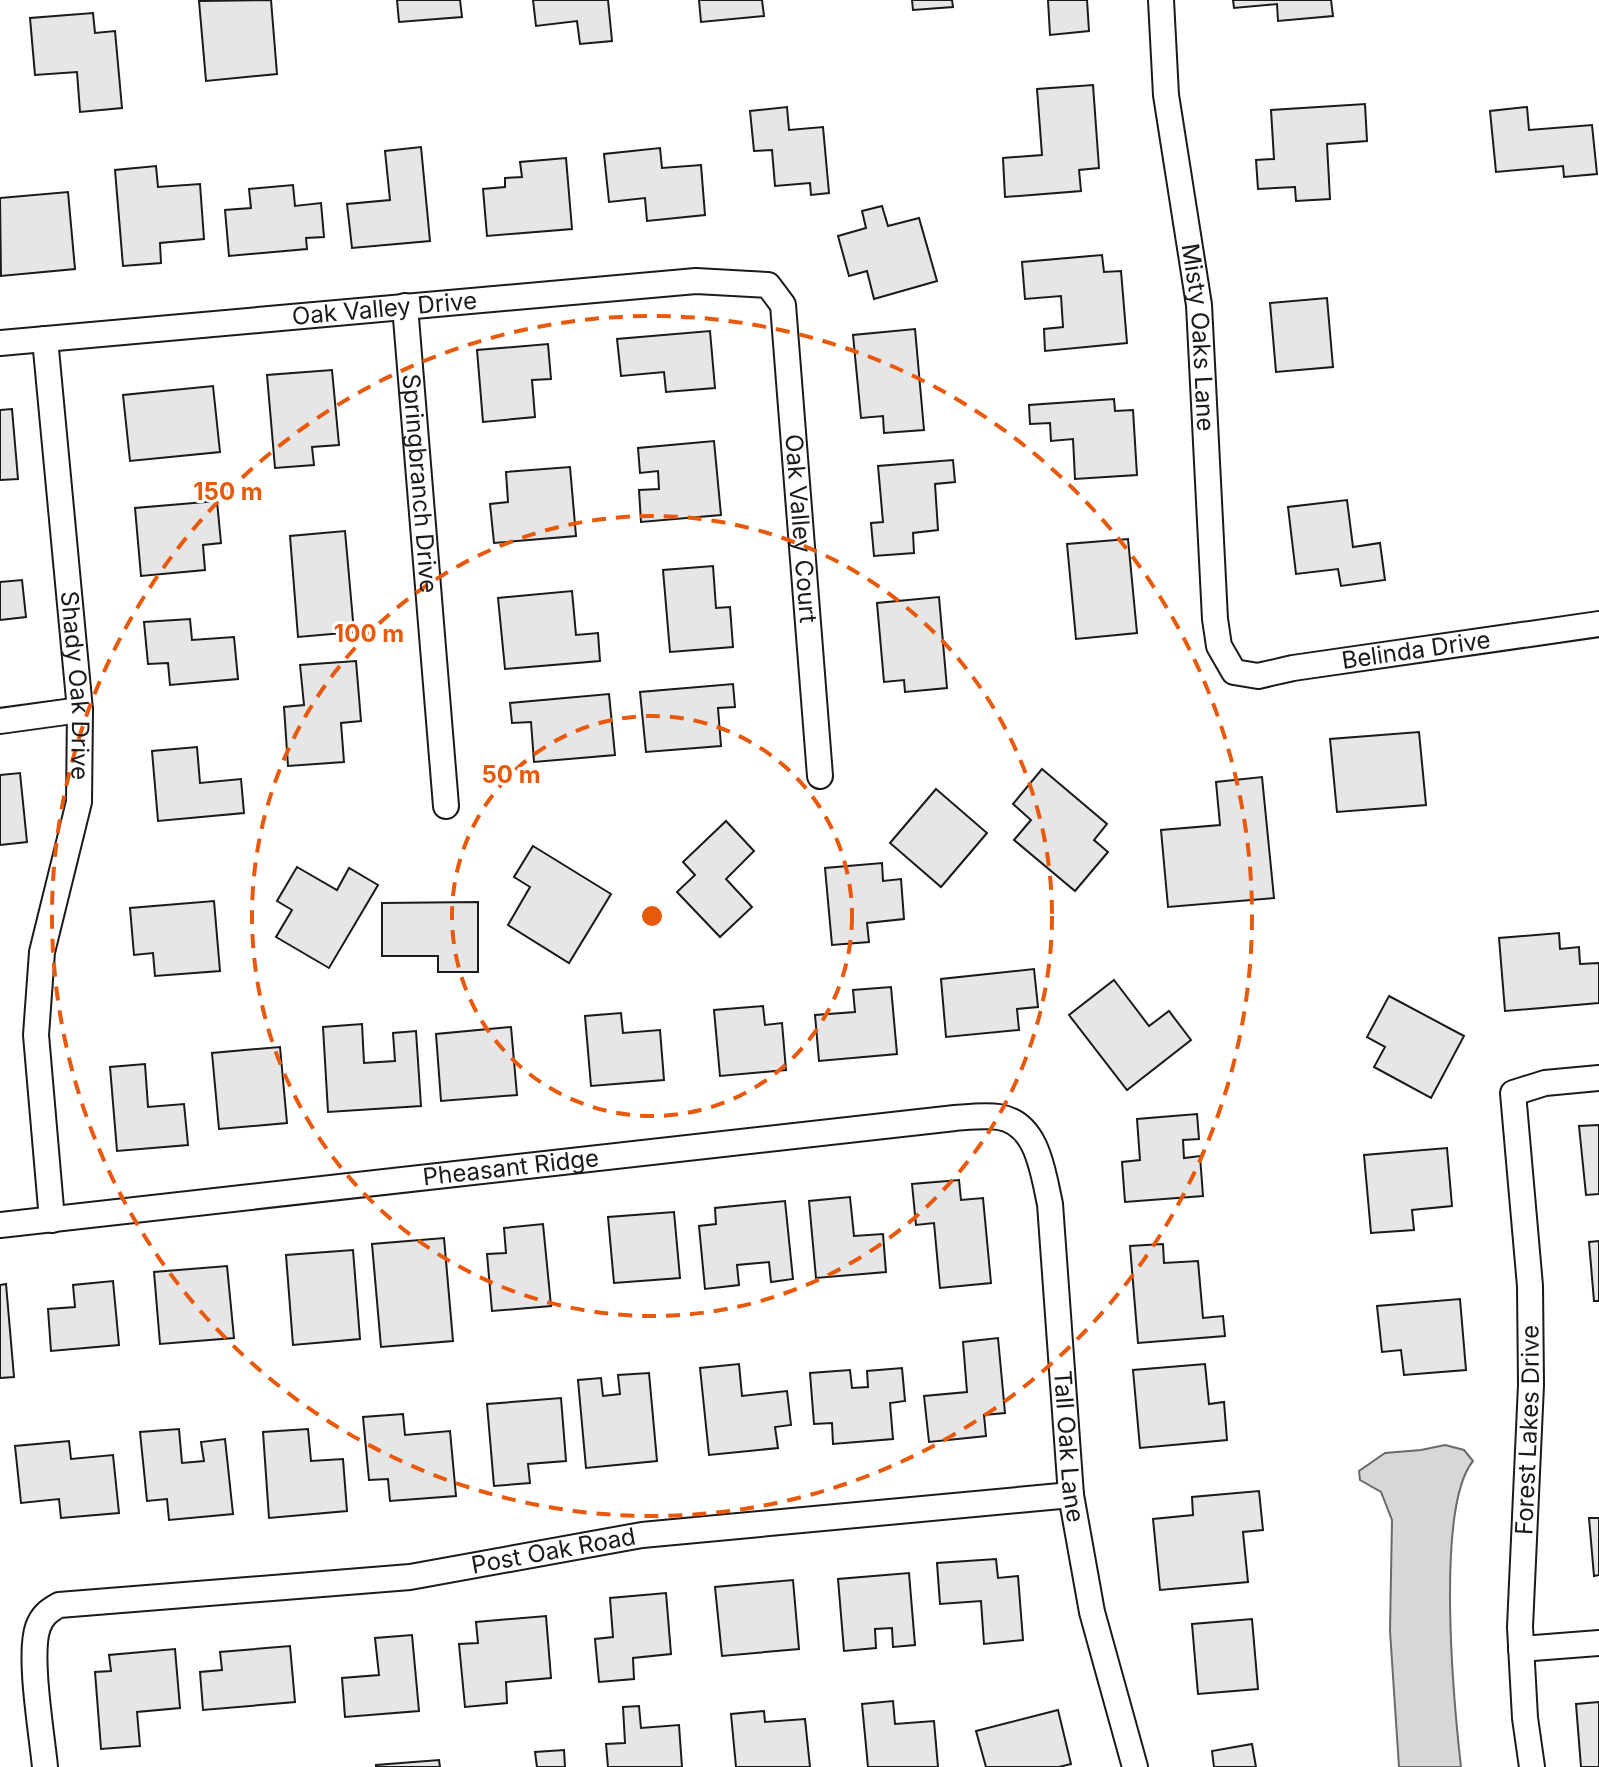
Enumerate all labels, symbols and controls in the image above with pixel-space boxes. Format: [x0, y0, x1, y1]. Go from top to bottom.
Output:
street label: Misty Oaks Lane [1176, 241, 1220, 432]
street label: Oak Valley Drive [291, 286, 478, 331]
street label: Springbranch Drive [397, 373, 443, 594]
street label: Oak Valley Court [779, 433, 823, 624]
text: 150 m [193, 477, 263, 506]
street label: Shady Oak Drive [55, 590, 95, 780]
text: 100 m [334, 619, 404, 648]
street label: Belinda Drive [1340, 625, 1492, 675]
text: 50 m [481, 760, 541, 789]
centre of rings [638, 902, 666, 930]
street label: Pheasant Ridge [421, 1143, 600, 1192]
street label: Forest Lakes Drive [1509, 1325, 1545, 1535]
street label: Tall Oak Lane [1048, 1369, 1091, 1525]
street label: Post Oak Road [469, 1521, 638, 1580]

